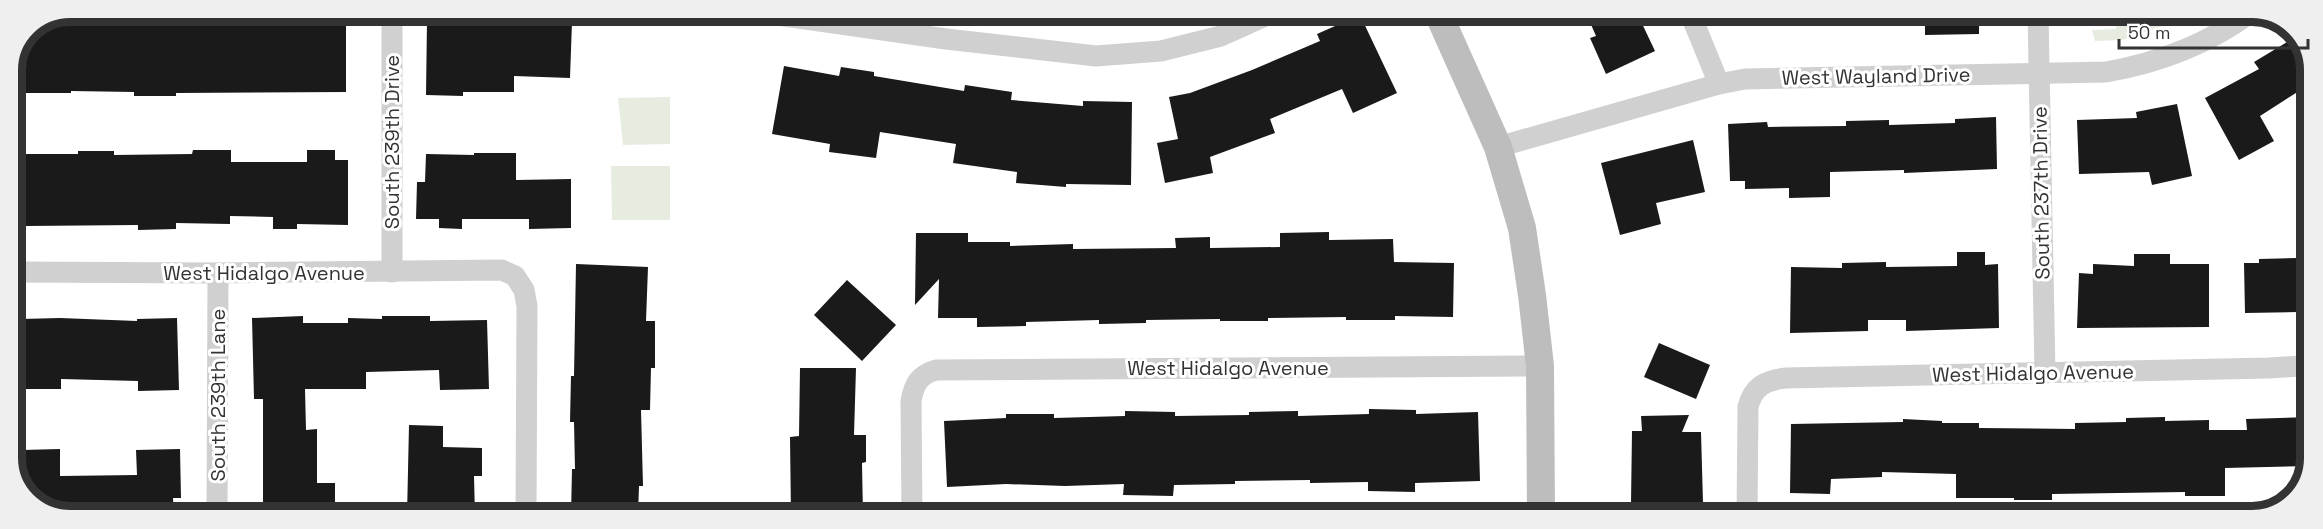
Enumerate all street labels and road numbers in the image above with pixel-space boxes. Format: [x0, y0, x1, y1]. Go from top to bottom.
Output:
street label: South 239th Drive [379, 55, 405, 229]
street label: West Wayland Drive [1781, 61, 1971, 91]
street label: South 237th Drive [2026, 106, 2056, 280]
street label: West Hidalgo Avenue [163, 260, 365, 286]
street label: South 239th Lane [205, 309, 231, 481]
street label: West Hidalgo Avenue [1127, 355, 1329, 381]
street label: West Hidalgo Avenue [1932, 358, 2134, 388]

